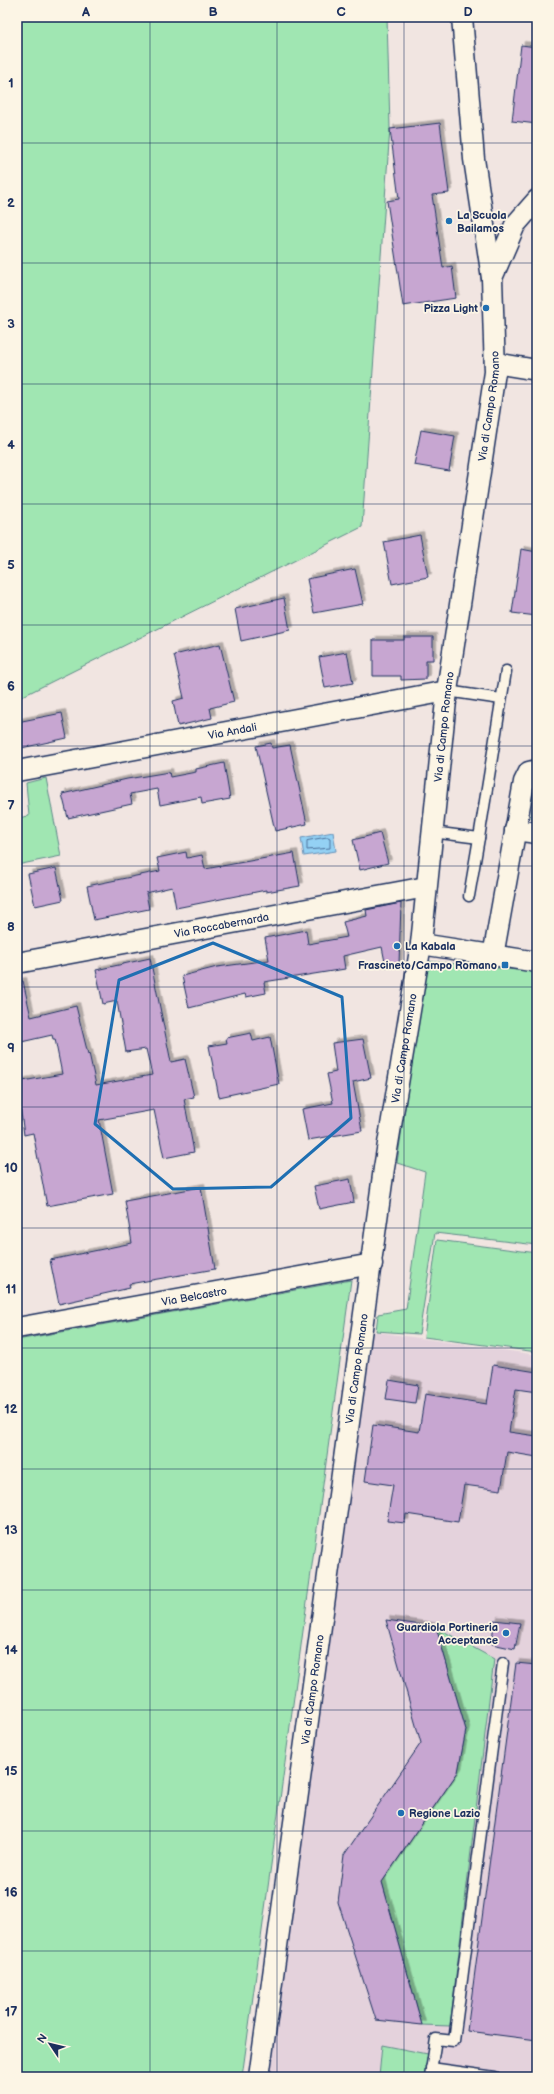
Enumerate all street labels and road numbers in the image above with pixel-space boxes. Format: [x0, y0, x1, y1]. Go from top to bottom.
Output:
street label: Via di Campo Romano [476, 351, 502, 462]
street label: Via di Campo Romano [432, 671, 457, 783]
street label: Via Andali [207, 721, 258, 742]
street label: Via Roccabernarda [173, 910, 270, 941]
street label: Via di Campo Romano [389, 992, 420, 1104]
street label: Via Belcastro [161, 1284, 228, 1309]
street label: Via di Campo Romano [343, 1313, 371, 1425]
street label: Via di Campo Romano [299, 1634, 327, 1746]

